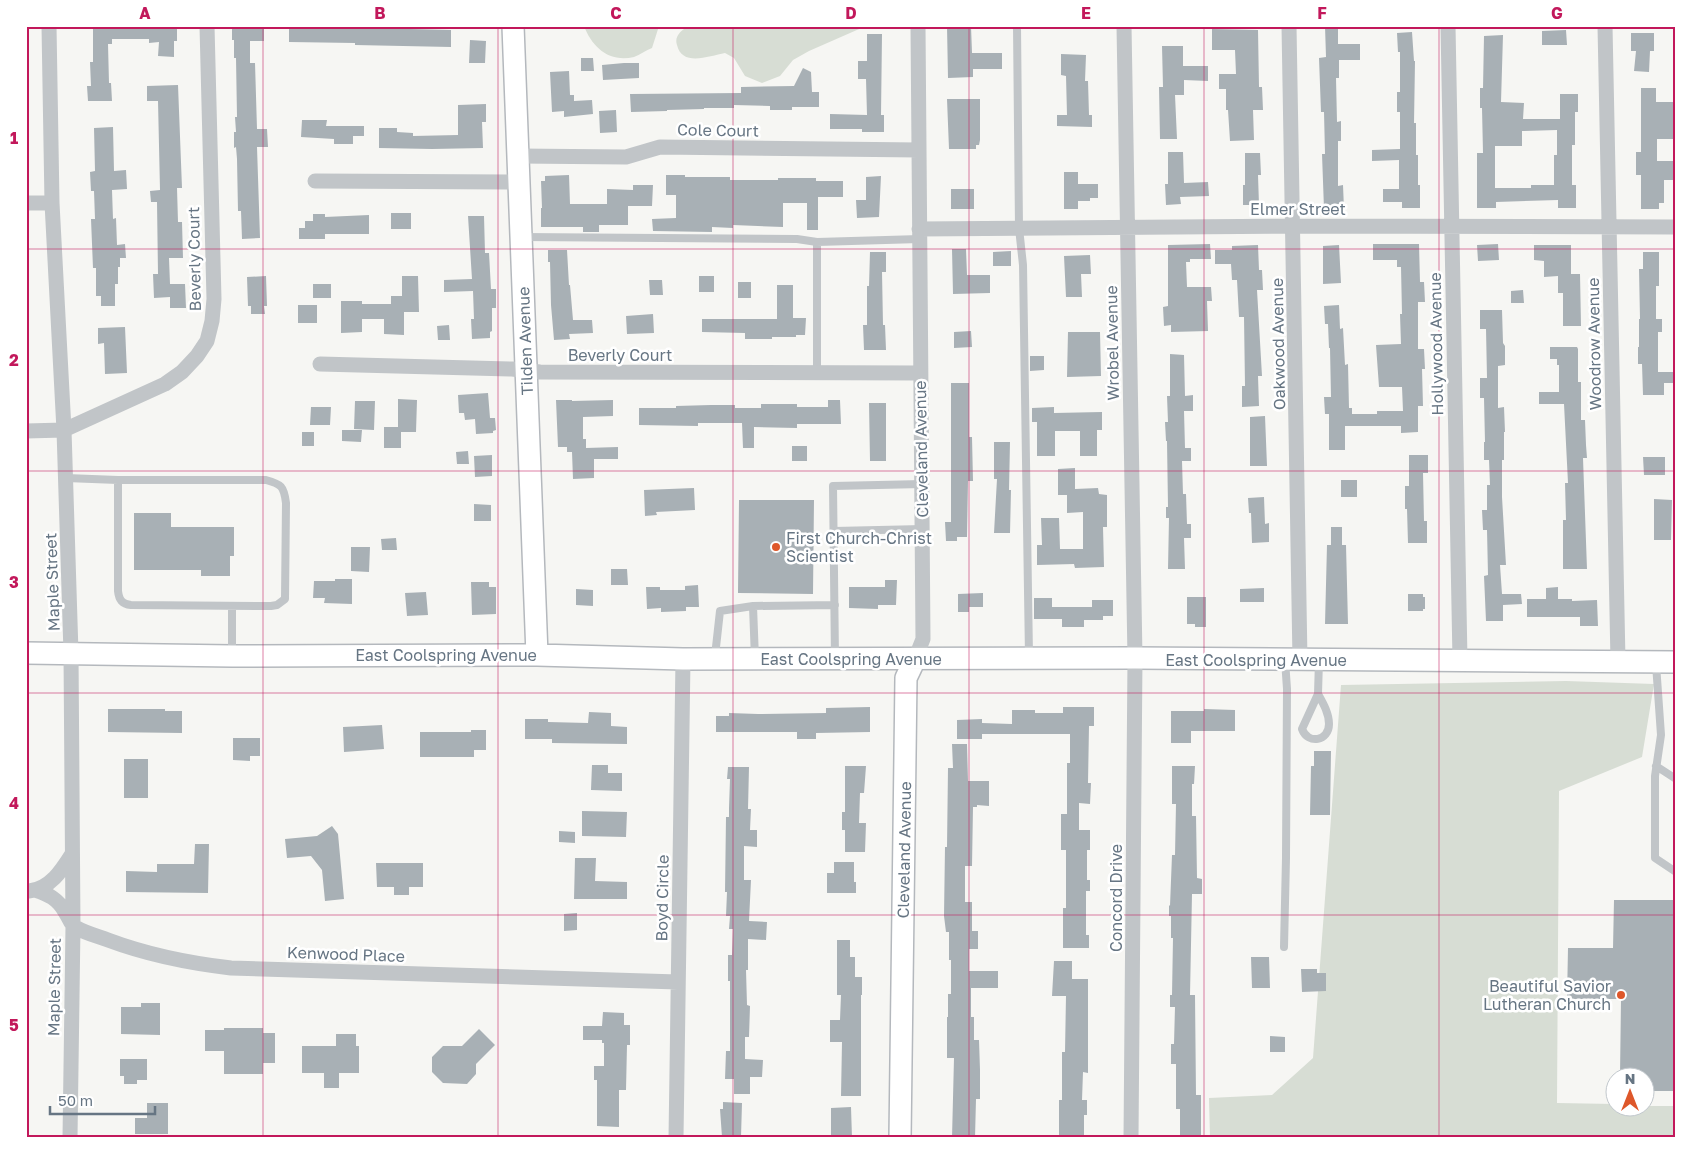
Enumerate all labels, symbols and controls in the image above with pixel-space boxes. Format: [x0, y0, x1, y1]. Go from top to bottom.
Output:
text: A [139, 3, 151, 23]
text: B [374, 3, 386, 23]
text: C [610, 3, 622, 23]
text: D [845, 3, 857, 23]
text: E [1081, 3, 1091, 23]
text: F [1317, 3, 1327, 23]
text: G [1551, 3, 1563, 23]
street label: Cole Court [677, 119, 759, 141]
text: 1 [10, 128, 18, 148]
street label: Elmer Street [1250, 199, 1346, 219]
street label: Beverly Court [183, 206, 205, 312]
street label: Hollywood Avenue [1425, 272, 1447, 416]
street label: Woodrow Avenue [1583, 277, 1605, 411]
street label: Oakwood Avenue [1267, 278, 1289, 410]
street label: Wrobel Avenue [1101, 285, 1123, 401]
street label: Tilden Avenue [513, 286, 537, 396]
street label: Beverly Court [568, 345, 672, 365]
text: 2 [9, 350, 19, 370]
street label: Cleveland Avenue [910, 380, 932, 518]
place label: First Church-Christ Scientist [786, 528, 932, 566]
street label: Maple Street [40, 533, 64, 631]
marker: First Church-Christ Scientist [770, 541, 782, 553]
text: 3 [9, 572, 19, 592]
street label: East Coolspring Avenue [355, 645, 537, 665]
street label: East Coolspring Avenue [760, 649, 942, 669]
street label: East Coolspring Avenue [1165, 650, 1347, 670]
street label: Cleveland Avenue [893, 781, 915, 919]
text: 4 [9, 793, 19, 813]
street label: Concord Drive [1106, 844, 1126, 952]
street label: Boyd Circle [651, 854, 673, 942]
street label: Maple Street [43, 938, 65, 1036]
street label: Kenwood Place [287, 942, 405, 966]
place label: Beautiful Savior Lutheran Church [1483, 976, 1611, 1014]
marker: Beautiful Savior Lutheran Church [1615, 989, 1627, 1001]
text: 5 [9, 1015, 19, 1035]
north arrow [1604, 1066, 1654, 1116]
text: N [1625, 1070, 1635, 1087]
scale bar [50, 1084, 155, 1116]
text: 50 m [58, 1091, 93, 1109]

